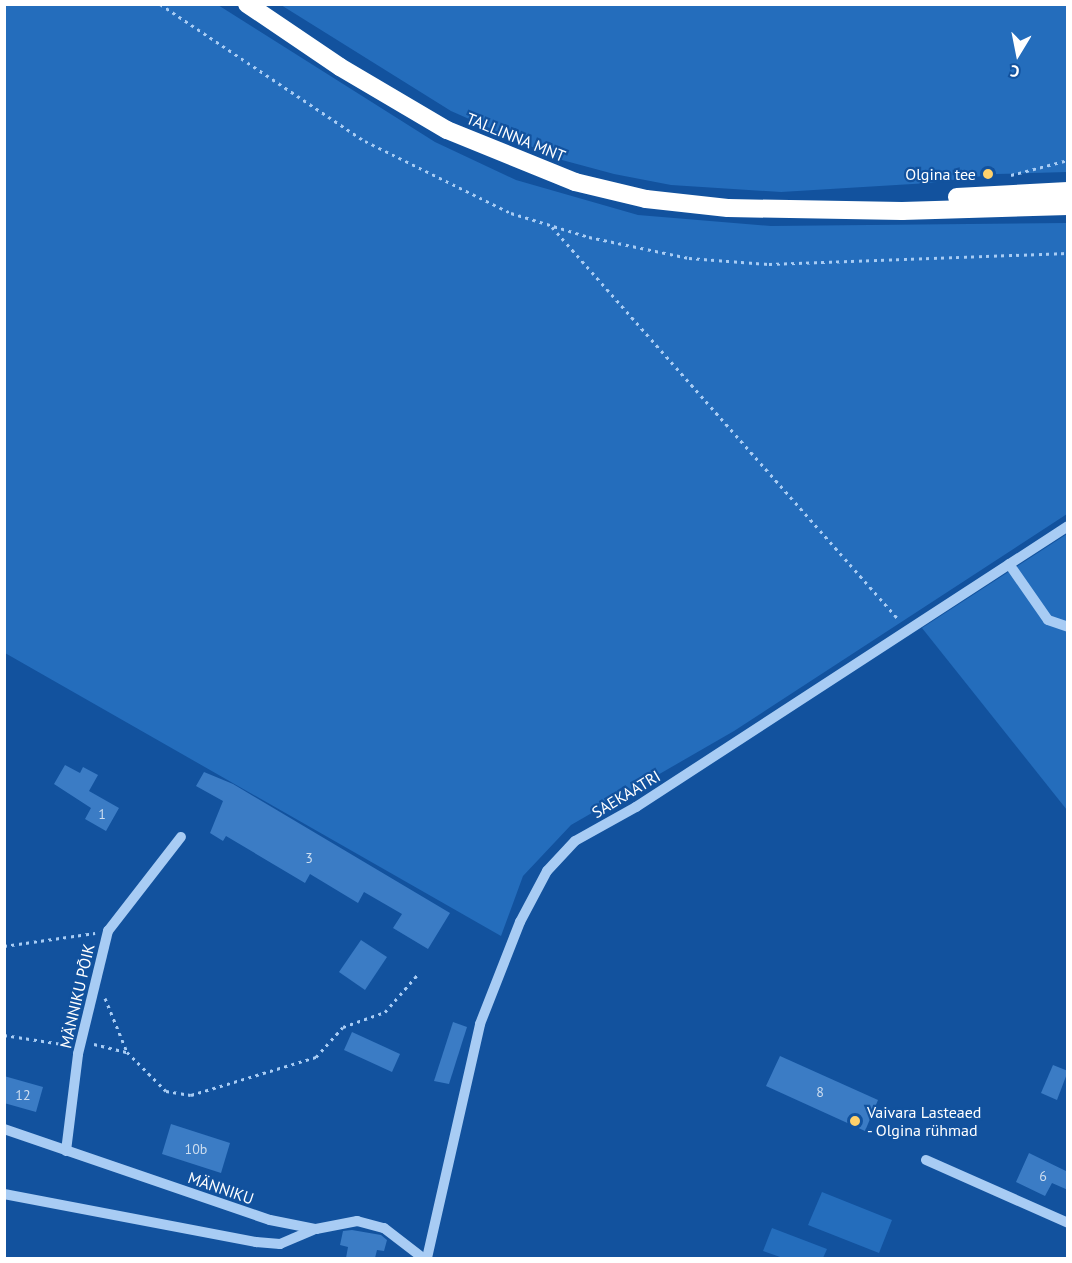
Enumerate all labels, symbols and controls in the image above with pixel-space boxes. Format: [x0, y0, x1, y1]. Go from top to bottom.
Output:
north arrow [988, 24, 1048, 84]
text: С [1009, 61, 1021, 82]
street label: TALLINNA MNT [463, 108, 569, 166]
place label: Olgina tee [905, 164, 976, 184]
marker: Olgina tee [981, 167, 995, 181]
street label: SAEKAATRI [588, 766, 664, 822]
house number: 1 [98, 806, 106, 822]
house number: 3 [305, 850, 313, 866]
street label: MÄNNIKU PÕIK [56, 942, 98, 1050]
house number: 8 [816, 1084, 824, 1100]
house number: 12 [15, 1087, 31, 1103]
place label: Vaivara Lasteaed - Olgina rühmad [867, 1102, 981, 1140]
marker: Vaivara Lasteaed - Olgina rühmad [848, 1114, 862, 1128]
house number: 10b [185, 1141, 207, 1157]
street label: MÄNNIKU [186, 1168, 256, 1208]
house number: 6 [1039, 1168, 1047, 1184]

